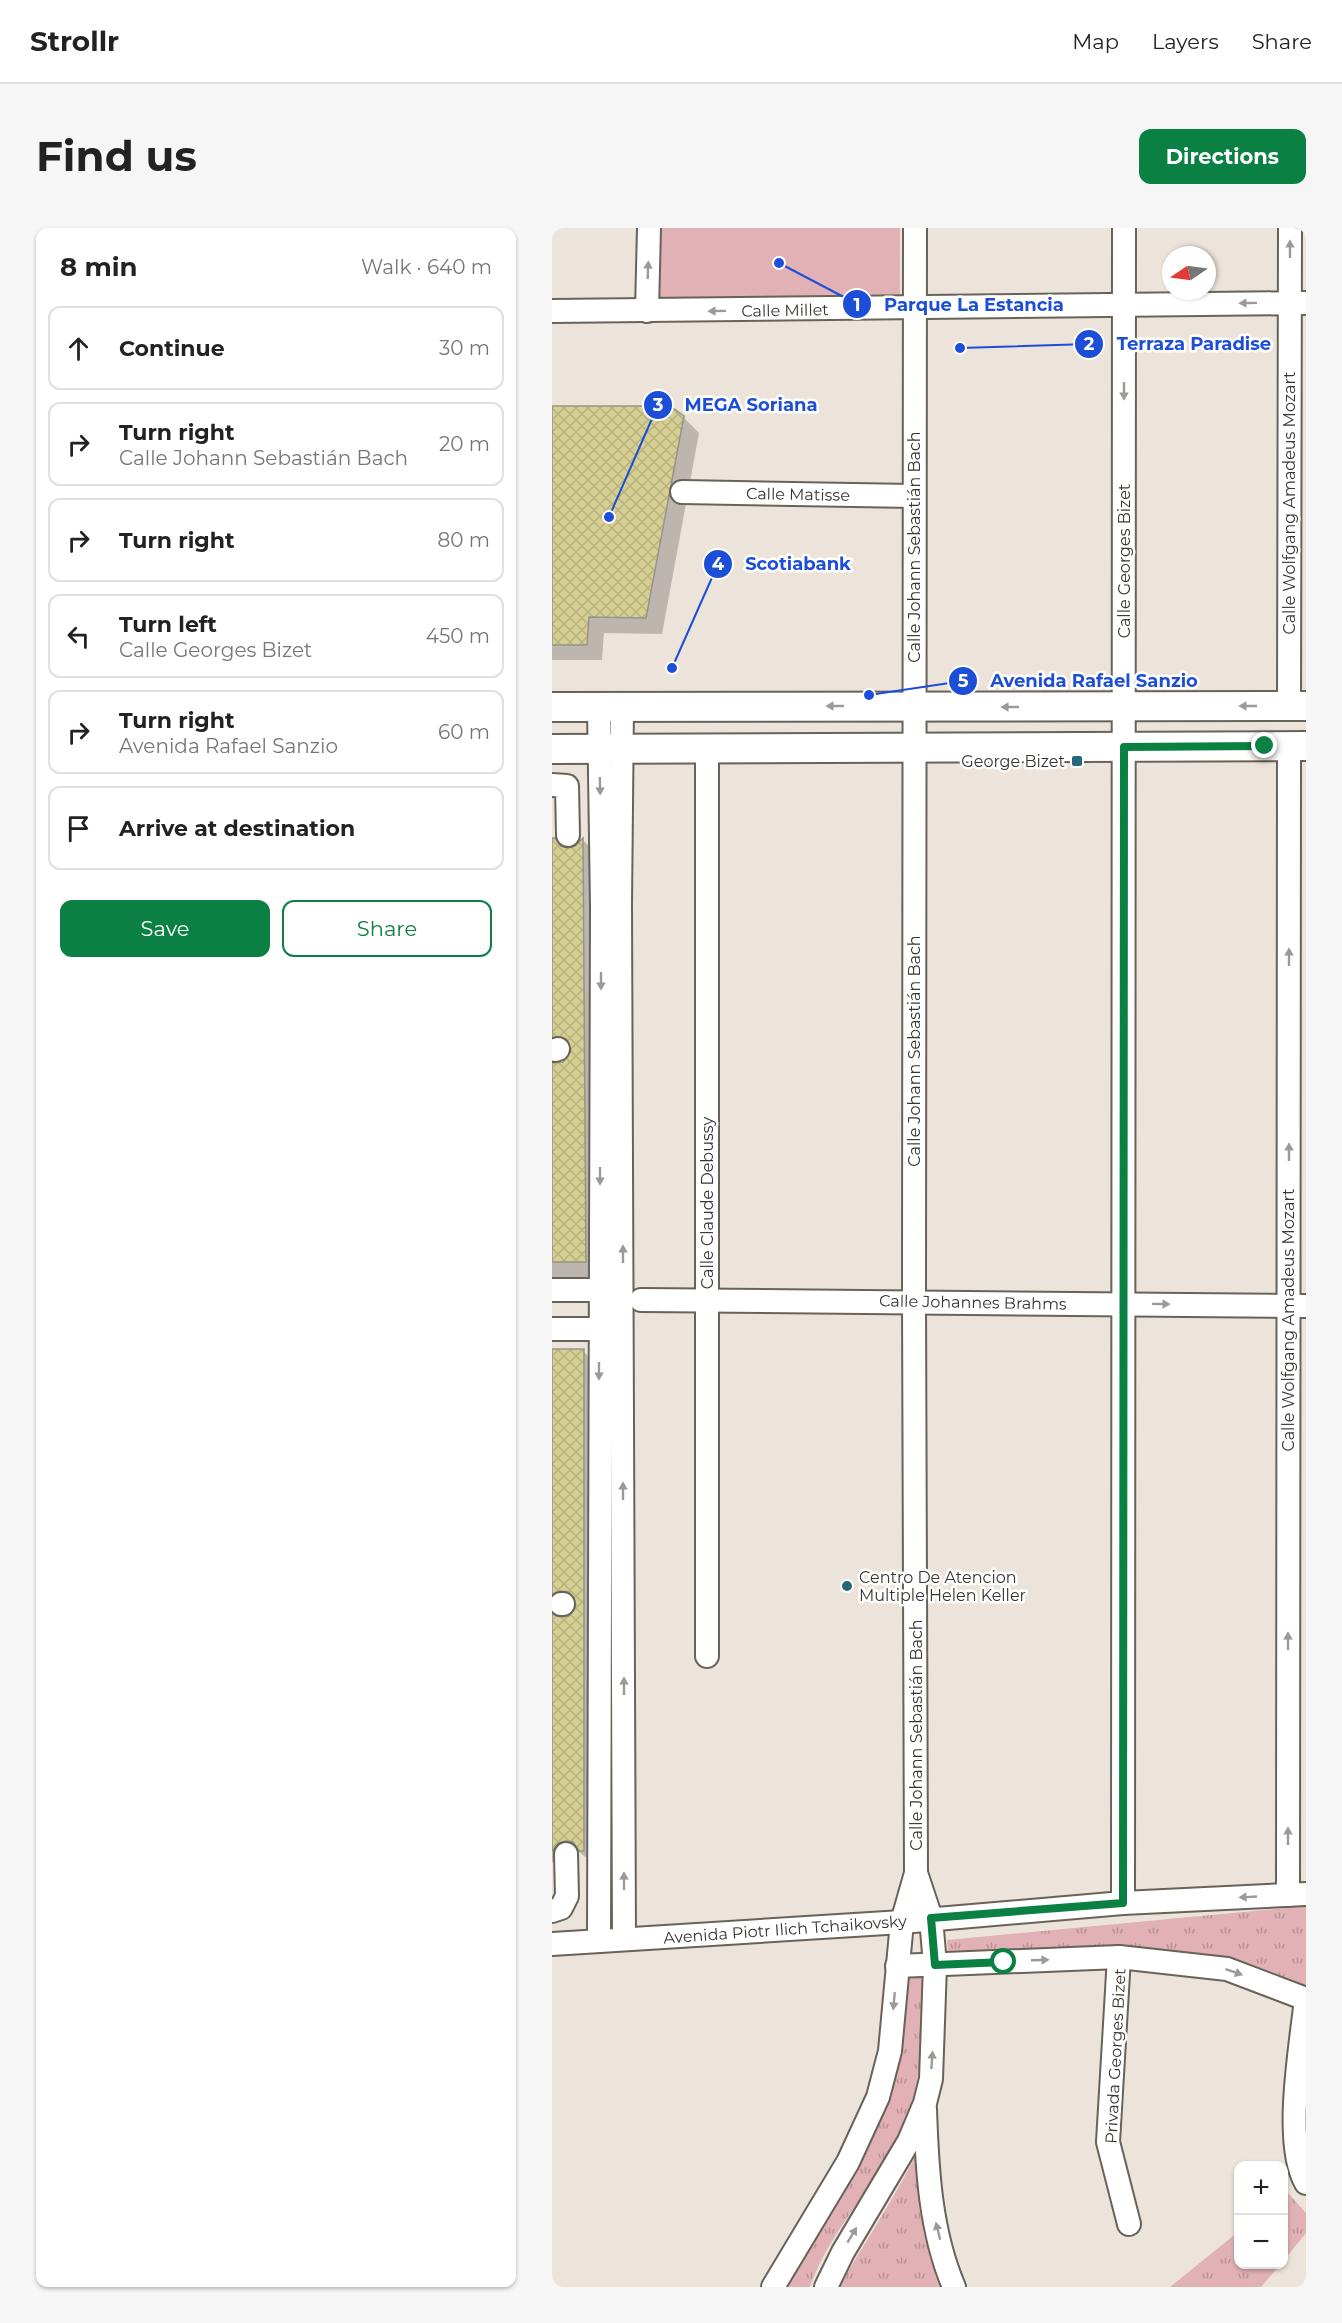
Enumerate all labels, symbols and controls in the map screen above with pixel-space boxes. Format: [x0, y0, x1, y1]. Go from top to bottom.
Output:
text: Strollr [30, 24, 119, 58]
text: Map [1072, 29, 1119, 54]
text: Layers [1152, 29, 1219, 54]
text: Share [1252, 29, 1312, 54]
button: Directions [1139, 129, 1306, 184]
text: Find us [36, 130, 197, 182]
one-way arrow [1285, 239, 1295, 258]
north arrow [1162, 246, 1216, 300]
text: 8 min [60, 251, 138, 283]
text: Walk · 640 m [361, 255, 492, 279]
one-way arrow [643, 260, 652, 279]
callout: Parque La Estancia [842, 286, 1076, 322]
text: 1 [853, 294, 861, 316]
text: Parque La Estancia [884, 294, 1064, 316]
one-way arrow [1238, 298, 1257, 308]
street label: Calle Millet [741, 300, 829, 321]
one-way arrow [707, 306, 726, 316]
callout: Terraza Paradise [1074, 326, 1283, 362]
icon: ahead [62, 332, 95, 365]
text: 2 [1084, 333, 1095, 355]
text: Terraza Paradise [1117, 333, 1271, 355]
text: Continue [119, 335, 225, 362]
text: 30 m [439, 336, 490, 360]
street label: Calle Wolfgang Amadeus Mozart [1280, 371, 1299, 635]
one-way arrow [1119, 382, 1129, 401]
callout: MEGA Soriana [643, 387, 830, 423]
text: 3 [652, 394, 664, 416]
text: MEGA Soriana [684, 394, 818, 416]
text: Turn right [119, 419, 234, 446]
icon: right [62, 428, 95, 461]
street label: Calle Johann Sebastián Bach [905, 431, 924, 663]
text: 20 m [439, 432, 490, 456]
text: Calle Johann Sebastián Bach [119, 446, 408, 470]
street label: Calle Georges Bizet [1115, 483, 1134, 638]
street label: Calle Matisse [746, 484, 850, 505]
icon: right [62, 524, 95, 557]
text: Turn right [119, 527, 234, 554]
text: 80 m [438, 528, 490, 552]
callout: Scotiabank [703, 546, 863, 582]
text: 4 [712, 553, 725, 575]
text: Scotiabank [745, 553, 851, 575]
text: Turn left [119, 611, 217, 638]
icon: left [62, 620, 95, 653]
text: 450 m [426, 624, 490, 648]
text: Calle Georges Bizet [119, 638, 312, 662]
callout: Avenida Rafael Sanzio [948, 663, 1210, 699]
text: 5 [958, 670, 969, 692]
text: Avenida Rafael Sanzio [989, 670, 1198, 692]
one-way arrow [825, 701, 844, 711]
one-way arrow [1238, 701, 1257, 711]
one-way arrow [1000, 702, 1019, 712]
text: Turn right [119, 707, 234, 734]
icon: right [62, 716, 95, 749]
text: 60 m [438, 720, 490, 744]
route end [1251, 732, 1277, 758]
text: Avenida Rafael Sanzio [119, 734, 338, 758]
place label: George Bizet [961, 752, 1066, 771]
marker: George Bizet [1070, 754, 1084, 768]
one-way arrow [595, 777, 605, 796]
icon: arrive [62, 812, 95, 845]
text: Arrive at destination [119, 815, 355, 842]
button: Save [60, 900, 270, 957]
button: Share [282, 900, 492, 957]
street label: Calle Johann Sebastián Bach [905, 935, 924, 1167]
one-way arrow [1284, 948, 1294, 967]
one-way arrow [596, 972, 606, 991]
street label: Calle Claude Debussy [698, 1116, 717, 1289]
one-way arrow [1284, 1143, 1294, 1162]
one-way arrow [595, 1167, 605, 1186]
street label: Calle Wolfgang Amadeus Mozart [1279, 1188, 1298, 1452]
one-way arrow [618, 1244, 628, 1263]
street label: Calle Johannes Brahms [879, 1291, 1067, 1314]
one-way arrow [1152, 1299, 1171, 1309]
one-way arrow [594, 1362, 604, 1381]
one-way arrow [618, 1481, 628, 1500]
place label: Centro De Atencion Multiple Helen Keller [859, 1568, 1026, 1605]
marker: Centro De Atencion Multiple Helen Keller [840, 1579, 854, 1593]
street label: Calle Johann Sebastián Bach [907, 1619, 926, 1851]
one-way arrow [1283, 1632, 1293, 1651]
one-way arrow [619, 1676, 629, 1695]
one-way arrow [1283, 1827, 1293, 1846]
one-way arrow [619, 1871, 629, 1890]
one-way arrow [1238, 1892, 1257, 1901]
street label: Avenida Piotr Ilich Tchaikovsky [663, 1911, 908, 1947]
route start [990, 1948, 1016, 1974]
one-way arrow [1030, 1956, 1049, 1965]
street label: Privada Georges Bizet [1101, 1967, 1130, 2144]
one-way arrow [1225, 1967, 1243, 1977]
one-way arrow [889, 1991, 899, 2010]
one-way arrow [928, 2050, 937, 2069]
map controls [1234, 2161, 1288, 2269]
button: + [1234, 2161, 1288, 2215]
button: − [1234, 2215, 1288, 2269]
one-way arrow [932, 2222, 942, 2240]
one-way arrow [847, 2227, 858, 2243]

